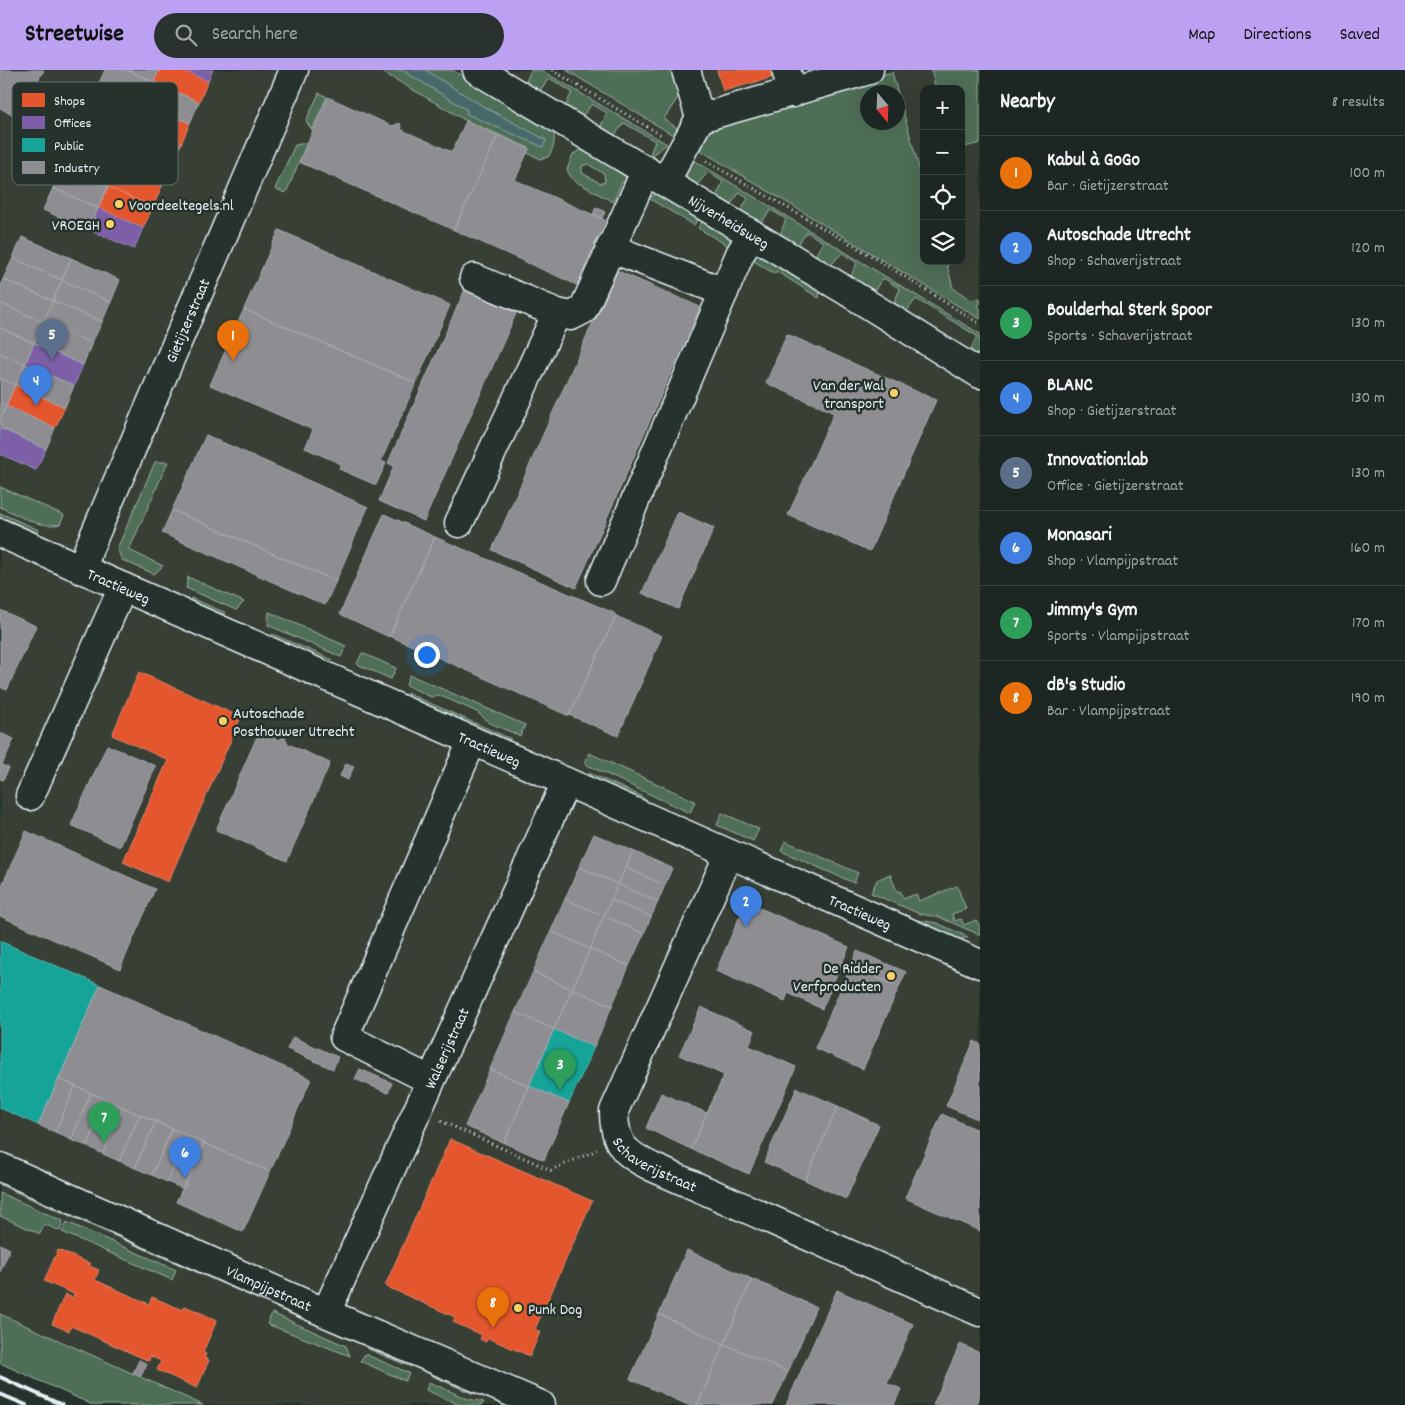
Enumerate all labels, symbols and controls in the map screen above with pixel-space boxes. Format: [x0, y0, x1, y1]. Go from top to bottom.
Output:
search box [154, 13, 504, 58]
text: Streetwise [25, 18, 124, 52]
icon: search [172, 21, 200, 49]
text: Search here [212, 22, 298, 49]
text: Map [1188, 23, 1215, 48]
text: Directions [1243, 23, 1312, 48]
text: Saved [1340, 23, 1380, 48]
legend [12, 82, 178, 185]
north arrow [860, 85, 905, 130]
map controls [920, 85, 965, 265]
button: + [920, 85, 965, 130]
text: Nearby [1000, 88, 1055, 118]
text: 8 results [1332, 91, 1385, 114]
text: Shops [54, 92, 85, 112]
text: Offices [54, 114, 91, 134]
button: − [920, 130, 965, 175]
text: Public [54, 137, 84, 157]
text: Kabul à GoGo [1047, 148, 1140, 175]
text: Industry [54, 159, 100, 179]
text: 1 [1014, 162, 1018, 185]
text: 100 m [1349, 162, 1385, 185]
button: locate [920, 175, 965, 220]
text: Bar · Gietijzerstraat [1047, 175, 1169, 198]
street label: Nijverheidsweg [683, 190, 773, 256]
place label: Voordeeltegels.nl [129, 195, 234, 218]
marker: Voordeeltegels.nl [113, 198, 125, 210]
place label: VROEGH [52, 215, 100, 238]
marker: VROEGH [104, 218, 116, 230]
button: layers [920, 220, 965, 265]
text: Autoschade Utrecht [1047, 223, 1191, 250]
text: 2 [1013, 237, 1020, 260]
text: 120 m [1351, 237, 1385, 260]
text: Shop · Schaverijstraat [1047, 250, 1181, 273]
street label: Gietijzerstraat [161, 275, 217, 367]
text: Boulderhal Sterk Spoor [1047, 298, 1212, 325]
text: 3 [1012, 312, 1020, 335]
text: 130 m [1351, 312, 1385, 335]
pin: 5 [36, 319, 68, 360]
pin: 1 [217, 320, 249, 361]
text: Sports · Schaverijstraat [1047, 325, 1193, 348]
pin: 4 [20, 365, 52, 406]
text: BLANC [1047, 373, 1093, 400]
place label: Van der Wal transport [813, 375, 884, 416]
marker: Van der Wal transport [888, 387, 900, 399]
text: 4 [1013, 387, 1019, 410]
text: 130 m [1351, 387, 1385, 410]
text: Shop · Gietijzerstraat [1047, 400, 1177, 423]
text: Innovation:lab [1047, 448, 1148, 475]
text: 5 [1012, 462, 1020, 485]
text: 130 m [1351, 462, 1385, 485]
text: Office · Gietijzerstraat [1047, 475, 1184, 498]
text: Monasari [1047, 523, 1112, 550]
text: 6 [1012, 537, 1020, 560]
text: 160 m [1350, 537, 1385, 560]
text: Shop · Vlampijpstraat [1047, 550, 1178, 573]
street label: Tractieweg [83, 564, 153, 612]
text: Jimmy's Gym [1047, 598, 1138, 625]
text: 7 [1013, 612, 1019, 635]
text: 170 m [1352, 612, 1385, 635]
text: Sports · Vlampijpstraat [1047, 625, 1189, 648]
your location [414, 642, 440, 668]
text: dB's Studio [1047, 673, 1125, 700]
text: 8 [1013, 687, 1019, 710]
text: 190 m [1351, 687, 1385, 710]
text: Bar · Vlampijpstraat [1047, 700, 1170, 723]
place label: Autoschade Posthouwer Utrecht [233, 703, 355, 744]
marker: Autoschade Posthouwer Utrecht [217, 715, 229, 727]
street label: Tractieweg [454, 727, 524, 775]
pin: 2 [730, 886, 762, 927]
street label: Tractieweg [824, 890, 895, 938]
place label: De Ridder Verfproducten [793, 958, 881, 999]
marker: De Ridder Verfproducten [885, 970, 897, 982]
street label: Walserijstraat [420, 1004, 477, 1093]
pin: 3 [544, 1049, 576, 1090]
pin: 7 [88, 1102, 120, 1143]
street label: Schaverijstraat [605, 1134, 700, 1199]
pin: 6 [169, 1137, 201, 1178]
street label: Vlampijpstraat [222, 1261, 315, 1319]
pin: 8 [477, 1287, 509, 1328]
place label: Punk Dog [528, 1299, 582, 1322]
marker: Punk Dog [512, 1302, 524, 1314]

